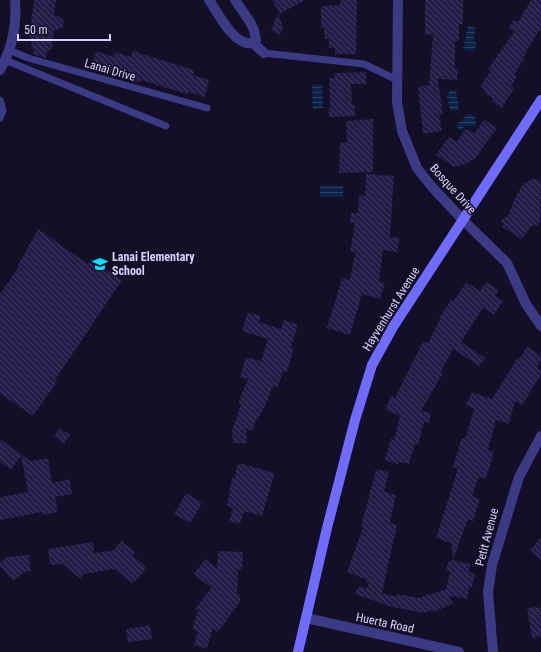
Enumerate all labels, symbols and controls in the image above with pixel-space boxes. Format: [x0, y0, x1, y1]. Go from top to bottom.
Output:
scale bar [18, 16, 110, 42]
text: 50 m [24, 23, 48, 37]
street label: Lanai Drive [83, 56, 138, 84]
street label: Bosque Drive [427, 161, 479, 217]
place label: Lanai Elementary School [112, 250, 195, 278]
school or university icon: Lanai Elementary School [91, 255, 109, 273]
street label: Hayvenhurst Avenue [360, 264, 423, 353]
street label: Petit Avenue [473, 506, 502, 567]
street label: Huerta Road [355, 610, 415, 636]

